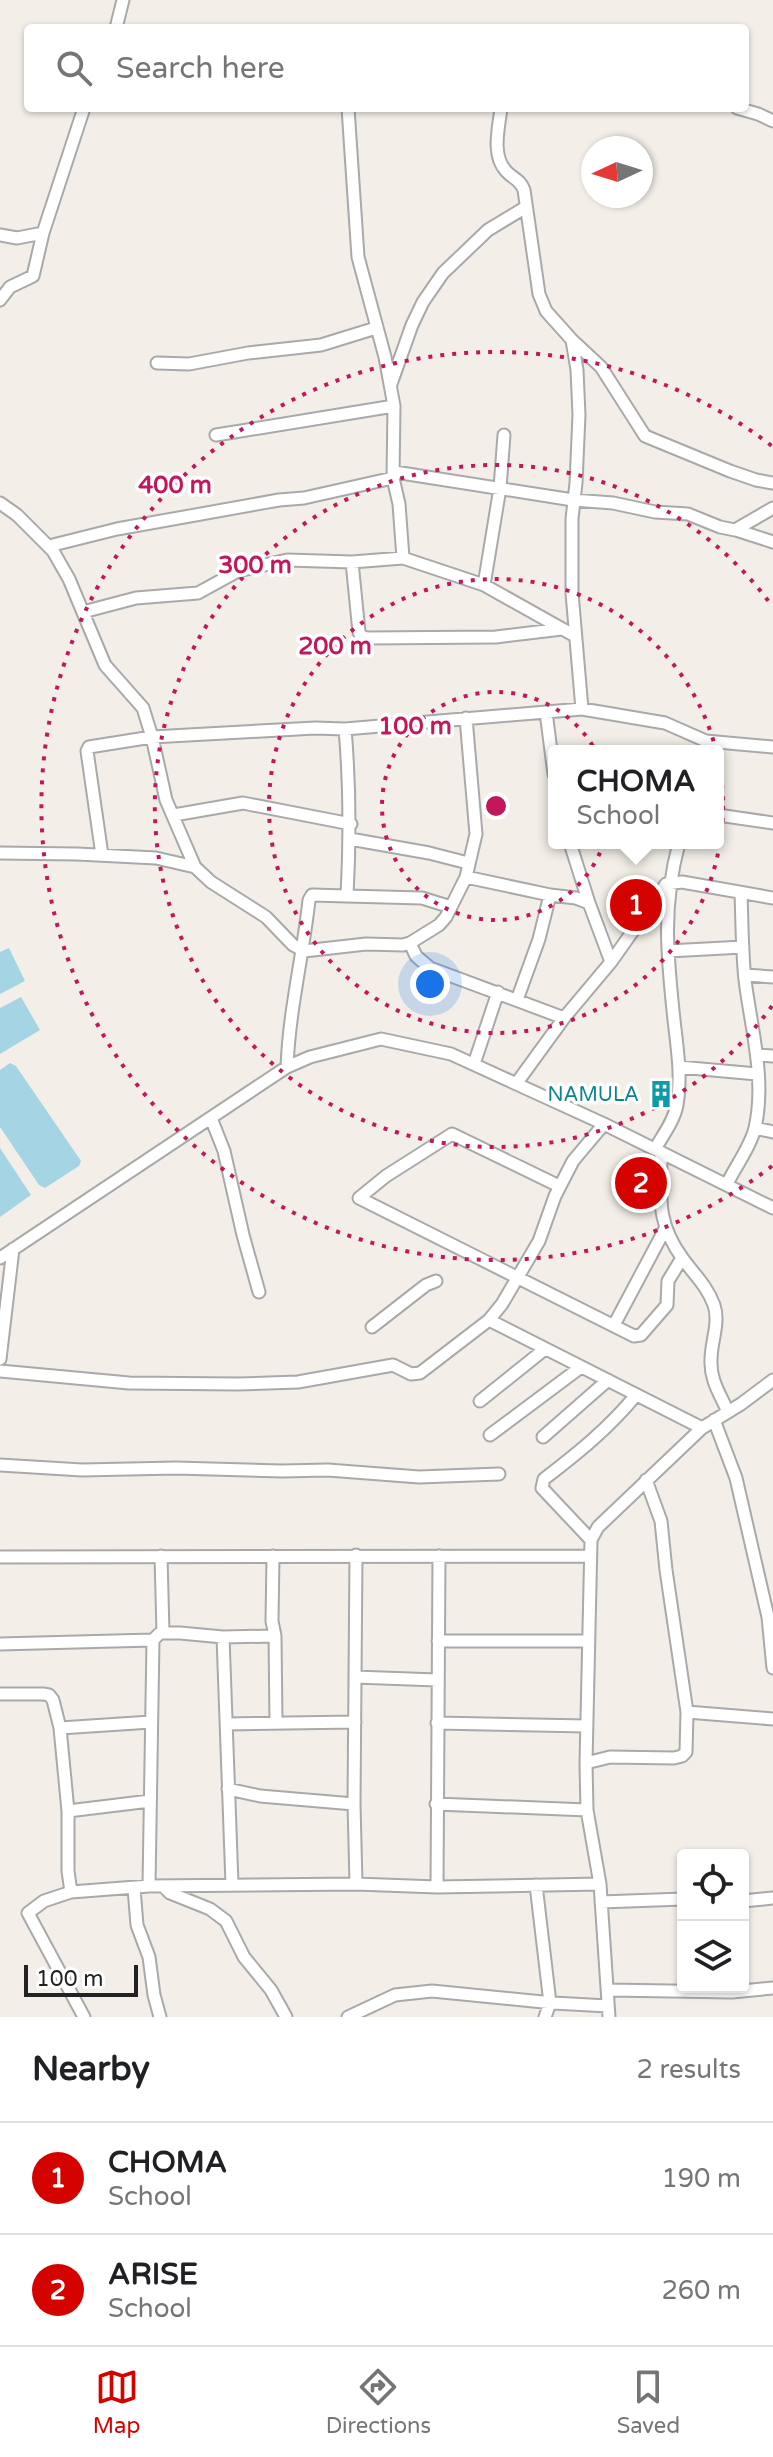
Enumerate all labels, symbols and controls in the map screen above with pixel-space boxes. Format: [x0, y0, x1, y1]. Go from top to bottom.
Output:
search box [24, 24, 749, 112]
icon: search [52, 46, 96, 90]
text: Search here [116, 50, 285, 87]
north arrow [581, 136, 653, 208]
text: 400 m [138, 471, 212, 500]
text: 300 m [218, 551, 292, 580]
text: 200 m [298, 632, 372, 661]
text: 100 m [378, 712, 452, 741]
popup [548, 745, 724, 849]
text: CHOMA [576, 763, 696, 800]
centre of rings [482, 792, 510, 820]
text: School [576, 800, 660, 831]
pin: 1 [610, 875, 662, 935]
your location [410, 964, 450, 1004]
building icon: NAMULA [646, 1079, 676, 1109]
place label: NAMULA [548, 1083, 639, 1107]
pin: 2 [615, 1153, 667, 1213]
map controls [677, 1849, 749, 1993]
button: locate [677, 1849, 749, 1921]
button: layers [677, 1921, 749, 1993]
scale bar [24, 1961, 138, 1997]
text: 100 m [36, 1966, 103, 1992]
text: Nearby [32, 2049, 150, 2090]
text: 2 results [636, 2054, 741, 2085]
text: CHOMA [108, 2144, 227, 2181]
text: 1 [50, 2163, 66, 2194]
text: 190 m [661, 2163, 741, 2194]
text: School [108, 2181, 192, 2212]
text: ARISE [108, 2256, 198, 2293]
text: 2 [50, 2275, 66, 2306]
text: 260 m [661, 2275, 741, 2306]
text: School [108, 2293, 192, 2324]
tab: Map [93, 2365, 140, 2439]
tab: Directions [326, 2365, 431, 2439]
tab: Saved [617, 2365, 680, 2439]

